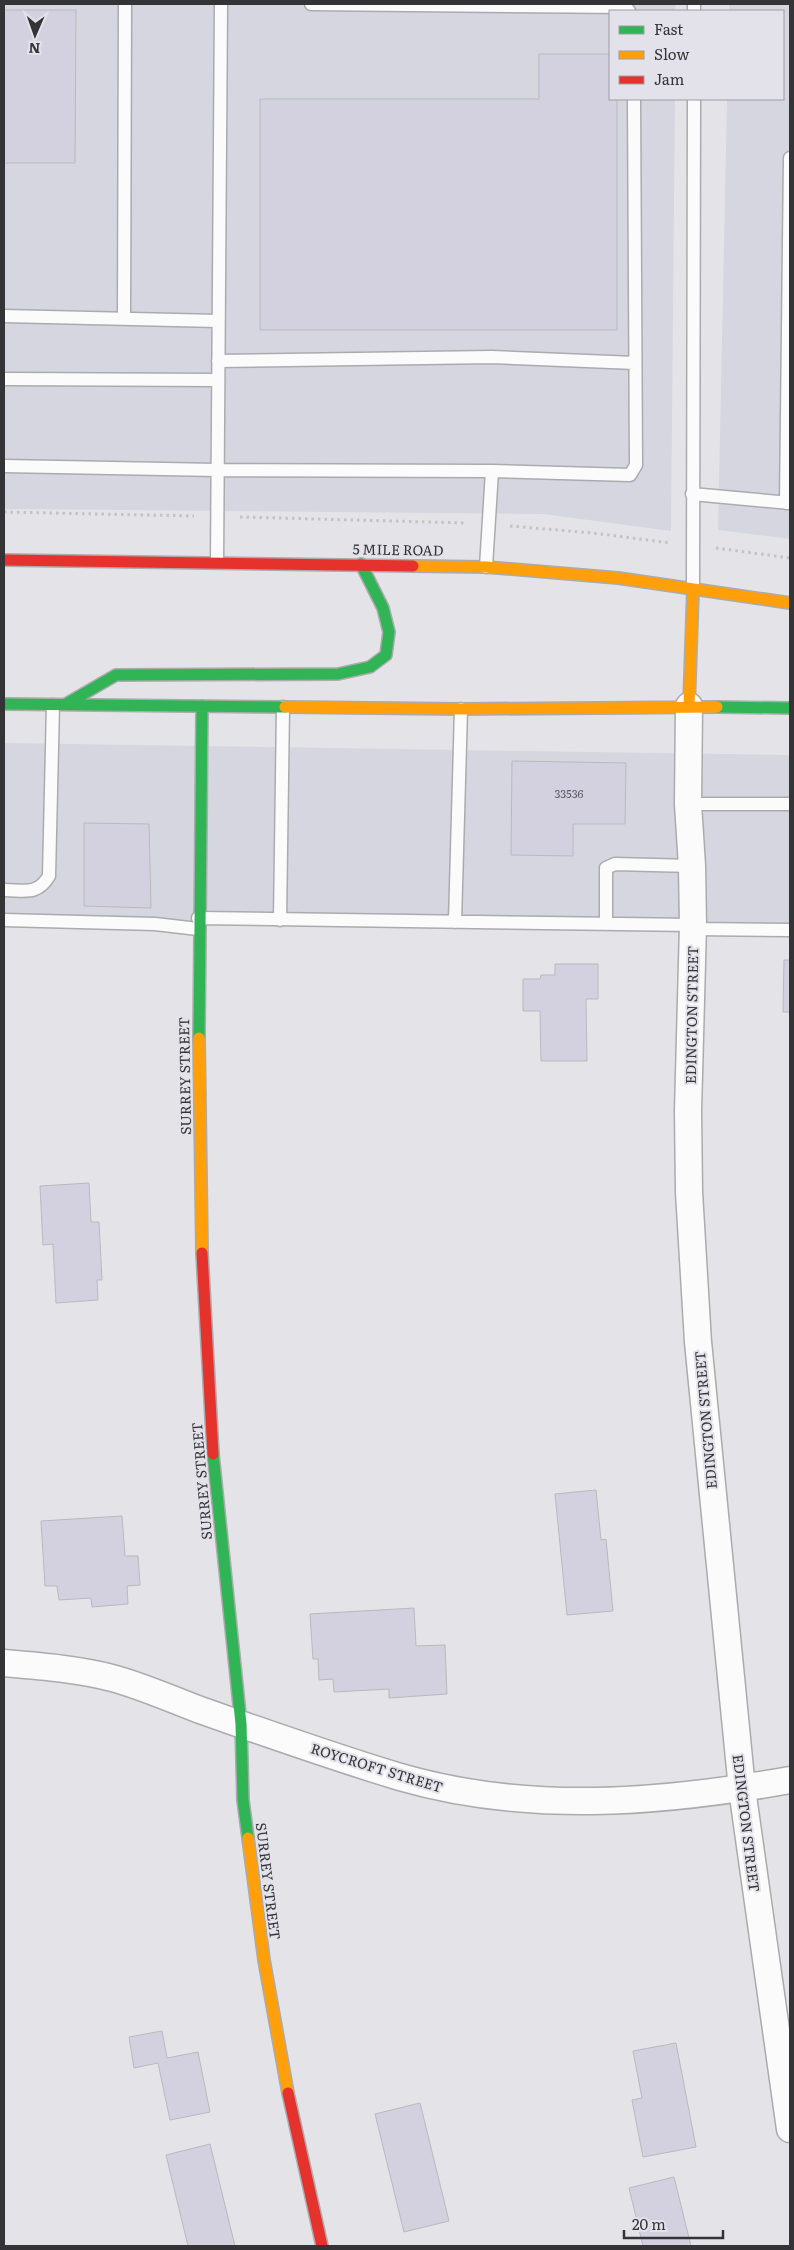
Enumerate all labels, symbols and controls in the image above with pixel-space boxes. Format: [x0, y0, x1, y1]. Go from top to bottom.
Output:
north arrow [10, 10, 60, 60]
legend [609, 10, 784, 100]
text: Fast [654, 17, 683, 40]
text: N [28, 39, 41, 59]
text: Slow [654, 42, 689, 65]
text: Jam [654, 67, 685, 90]
street label: 5 MILE ROAD [352, 538, 444, 560]
house number: 33536 [555, 785, 584, 801]
street label: EDINGTON STREET [680, 946, 702, 1084]
street label: SURREY STREET [173, 1017, 195, 1135]
street label: EDINGTON STREET [689, 1350, 721, 1490]
street label: SURREY STREET [186, 1421, 216, 1541]
street label: ROYCROFT STREET [309, 1737, 445, 1797]
street label: EDINGTON STREET [729, 1753, 765, 1893]
street label: SURREY STREET [252, 1821, 286, 1941]
scale bar [624, 2208, 723, 2240]
text: 20 m [632, 2212, 666, 2235]

